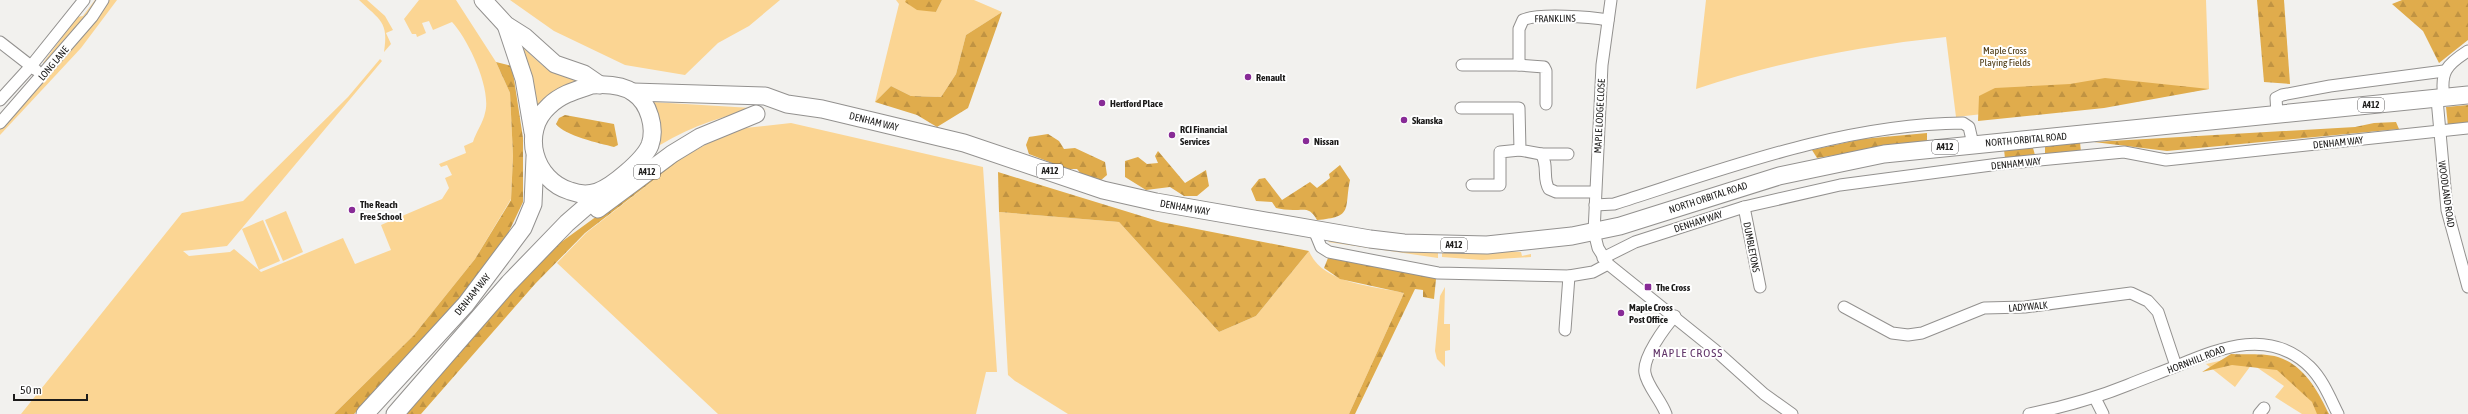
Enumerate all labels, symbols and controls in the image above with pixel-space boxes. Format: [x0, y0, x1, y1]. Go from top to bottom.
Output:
street label: FRANKLINS [1534, 13, 1576, 24]
street label: LONG LANE [36, 44, 71, 83]
park label: Maple Cross Playing Fields [1980, 45, 2031, 68]
marker: Renault [1243, 72, 1253, 82]
place label: Renault [1256, 72, 1286, 83]
street label: MAPLE LODGE CLOSE [1592, 78, 1607, 154]
marker: Hertford Place [1097, 98, 1107, 108]
place label: Hertford Place [1110, 98, 1164, 109]
road number: A412 [2358, 98, 2384, 112]
street label: DENHAM WAY [848, 110, 900, 133]
marker: Skanska [1399, 115, 1409, 125]
place label: Skanska [1412, 115, 1443, 126]
place label: RCI Financial Services [1180, 124, 1228, 147]
marker: RCI Financial Services [1167, 130, 1177, 140]
street label: NORTH ORBITAL ROAD [1985, 130, 2068, 149]
street label: DENHAM WAY [2312, 134, 2364, 151]
marker: Nissan [1301, 136, 1311, 146]
place label: Nissan [1314, 136, 1339, 147]
road number: A412 [1932, 140, 1958, 154]
street label: DENHAM WAY [1990, 155, 2042, 172]
street label: WOODLAND ROAD [2436, 160, 2457, 229]
road number: A412 [1037, 164, 1063, 178]
road number: A412 [634, 165, 660, 179]
street label: NORTH ORBITAL ROAD [1668, 179, 1749, 215]
street label: DENHAM WAY [1159, 198, 1211, 217]
place label: The Reach Free School [360, 199, 402, 222]
marker: The Reach Free School [347, 205, 357, 215]
street label: DENHAM WAY [1672, 208, 1724, 235]
street label: DUMBLETONS [1741, 221, 1762, 273]
road number: A412 [1441, 238, 1467, 252]
street label: DENHAM WAY [452, 271, 493, 317]
marker: The Cross [1643, 282, 1653, 292]
place label: The Cross [1656, 282, 1691, 293]
street label: LADYWALK [2008, 299, 2048, 314]
place label: Maple Cross Post Office [1629, 302, 1673, 325]
marker: Maple Cross Post Office [1616, 308, 1626, 318]
street label: HORNHILL ROAD [2166, 343, 2227, 376]
district label: MAPLE CROSS [1653, 346, 1723, 360]
scale bar [14, 376, 87, 402]
text: 50 m [20, 383, 42, 397]

